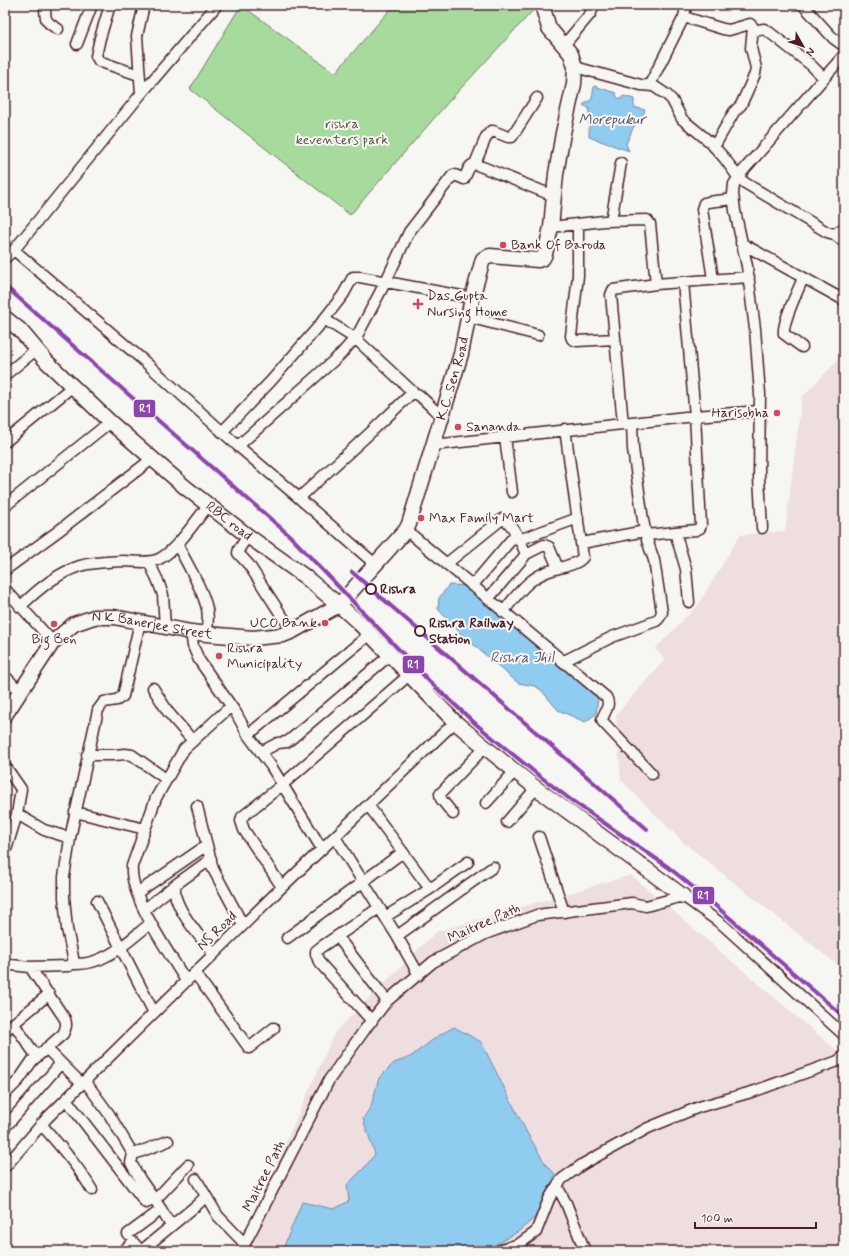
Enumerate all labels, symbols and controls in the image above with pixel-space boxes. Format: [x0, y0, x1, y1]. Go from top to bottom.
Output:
north arrow [783, 26, 823, 66]
text: N [802, 44, 818, 59]
water label: Morepukur [579, 110, 647, 130]
park label: rishra keventers park [296, 115, 388, 149]
place label: Bank Of Baroda [511, 236, 606, 254]
marker: Bank Of Baroda [498, 240, 508, 250]
place label: Das Gupta Nursing Home [427, 287, 508, 323]
marker: Das Gupta Nursing Home [412, 298, 424, 310]
street label: K.C. Sen Road [432, 335, 473, 422]
line badge: R1 [133, 399, 156, 418]
text: R1 [139, 402, 151, 416]
place label: Harisobha [712, 404, 769, 422]
marker: Harisobha [772, 408, 782, 418]
place label: Sananda [466, 418, 522, 436]
marker: Sananda [453, 422, 463, 432]
street label: RBC road [202, 497, 256, 545]
place label: Max Family Mart [429, 509, 534, 527]
marker: Max Family Mart [416, 513, 426, 523]
place label: Rishra [380, 580, 416, 598]
marker: Rishra [365, 583, 377, 595]
street label: N K Banerjee Street [92, 608, 214, 643]
place label: UCO Bank [250, 614, 317, 632]
place label: Rishra Railway Station [429, 614, 514, 648]
marker: UCO Bank [320, 618, 330, 628]
marker: Big Ben [49, 619, 59, 629]
marker: Rishra Railway Station [414, 625, 426, 637]
place label: Big Ben [32, 630, 76, 650]
place label: Rishra Municipality [227, 639, 302, 673]
water label: Rishra Jhil [490, 648, 555, 668]
marker: Rishra Municipality [214, 651, 224, 661]
line badge: R1 [402, 655, 425, 674]
text: R1 [407, 658, 419, 672]
line badge: R1 [692, 886, 715, 905]
text: R1 [697, 889, 709, 903]
street label: Maitree Path [445, 899, 523, 947]
street label: NS Road [193, 907, 241, 955]
street label: Maitree Path [238, 1137, 290, 1215]
scale bar [695, 1204, 816, 1230]
text: 100 m [701, 1211, 733, 1227]

